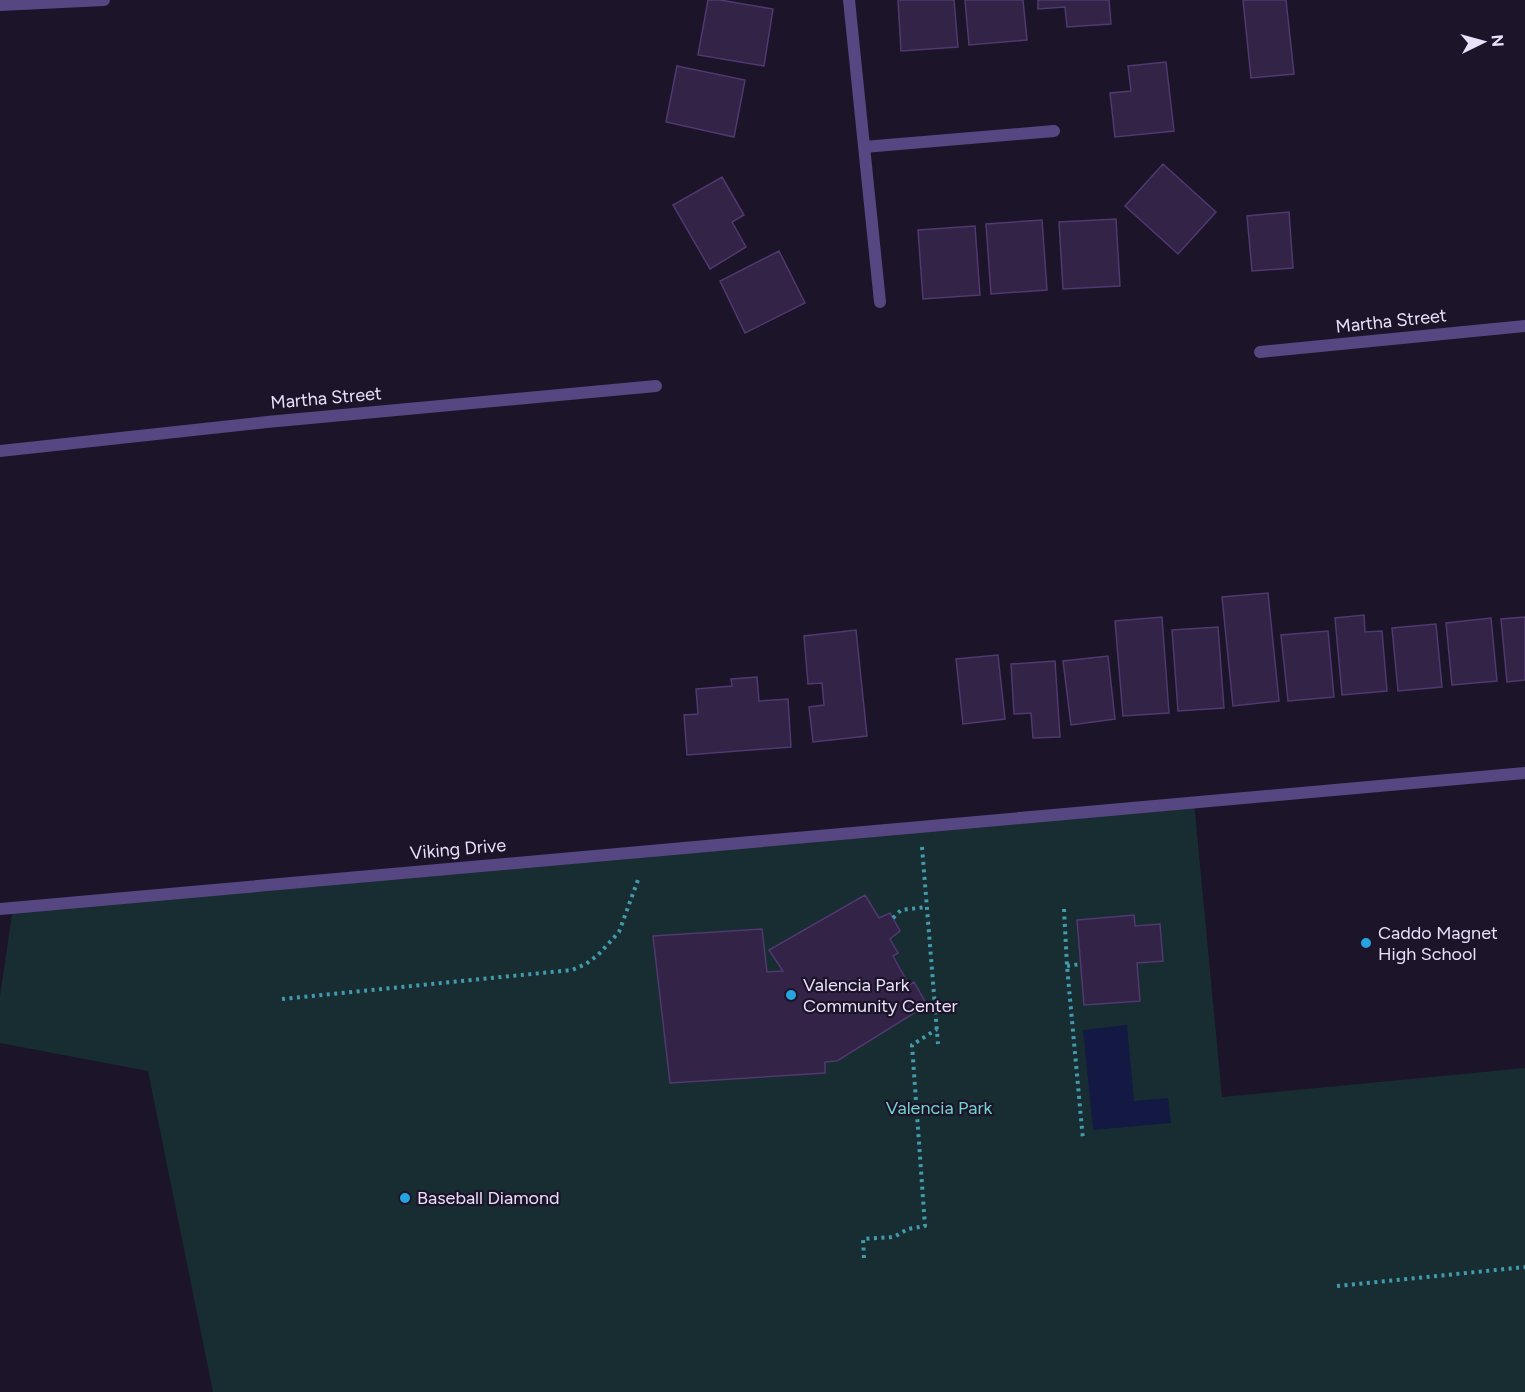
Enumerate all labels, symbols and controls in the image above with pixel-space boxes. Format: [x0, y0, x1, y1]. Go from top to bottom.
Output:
north arrow [1453, 12, 1513, 72]
text: N [1487, 34, 1507, 48]
street label: Martha Street [1334, 304, 1448, 338]
street label: Martha Street [270, 382, 383, 414]
street label: Viking Drive [409, 834, 507, 864]
place label: Caddo Magnet High School [1378, 922, 1498, 965]
marker: Caddo Magnet High School [1359, 936, 1373, 950]
place label: Valencia Park Community Center [803, 974, 958, 1017]
marker: Valencia Park Community Center [784, 988, 798, 1002]
park label: Valencia Park [886, 1097, 993, 1119]
place label: Baseball Diamond [417, 1187, 560, 1209]
marker: Baseball Diamond [398, 1191, 412, 1205]

